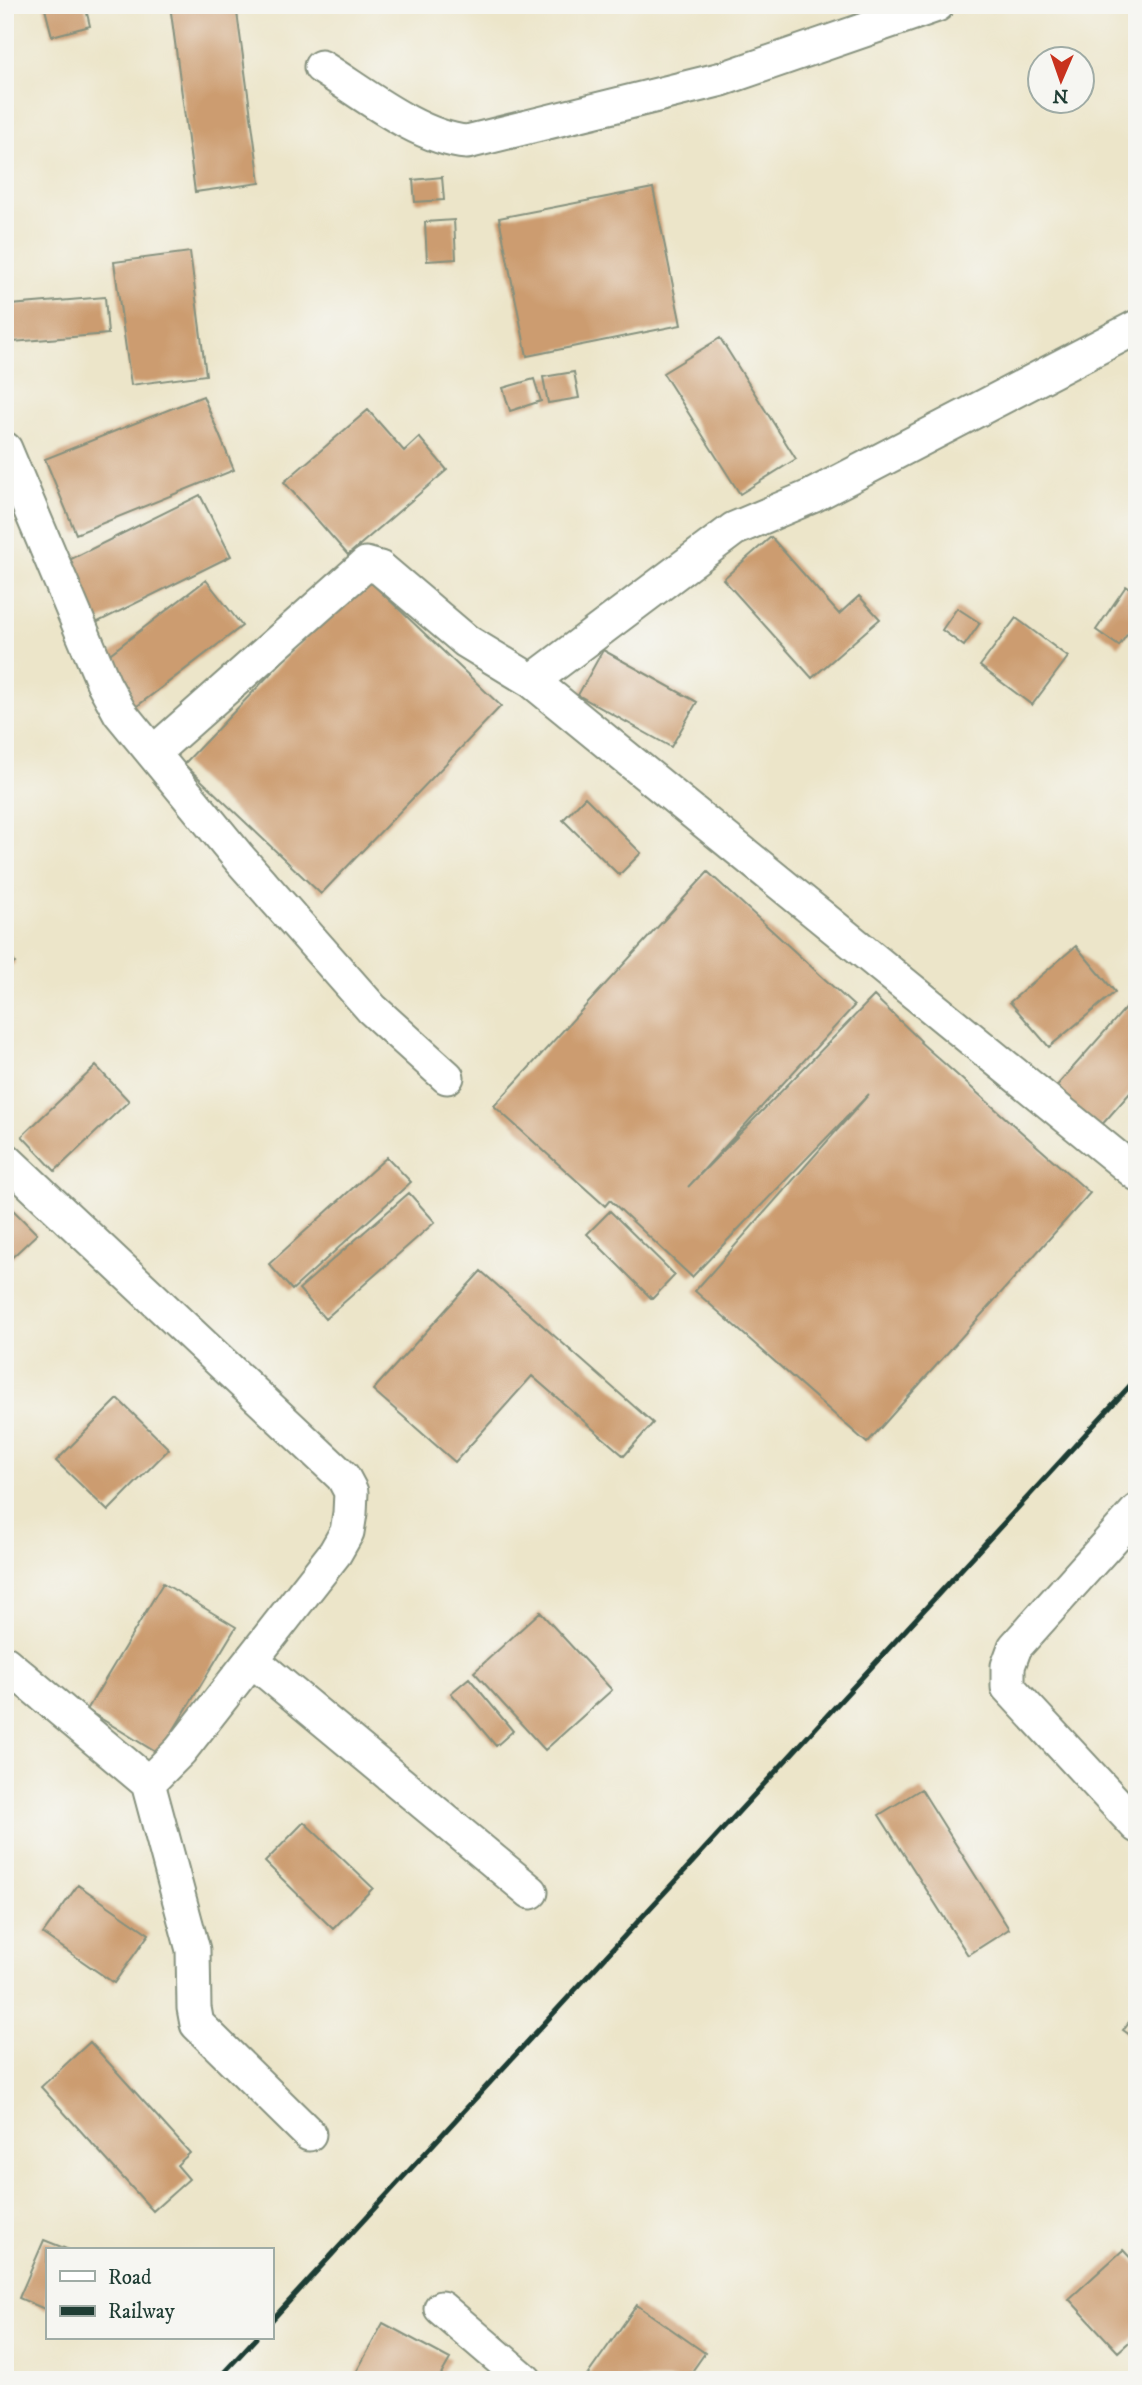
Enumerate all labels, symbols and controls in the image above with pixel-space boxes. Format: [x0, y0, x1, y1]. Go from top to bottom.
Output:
north arrow [1026, 46, 1096, 116]
text: N [1052, 84, 1069, 107]
legend [46, 2248, 273, 2340]
text: Road [108, 2265, 152, 2291]
text: Railway [108, 2299, 176, 2325]

